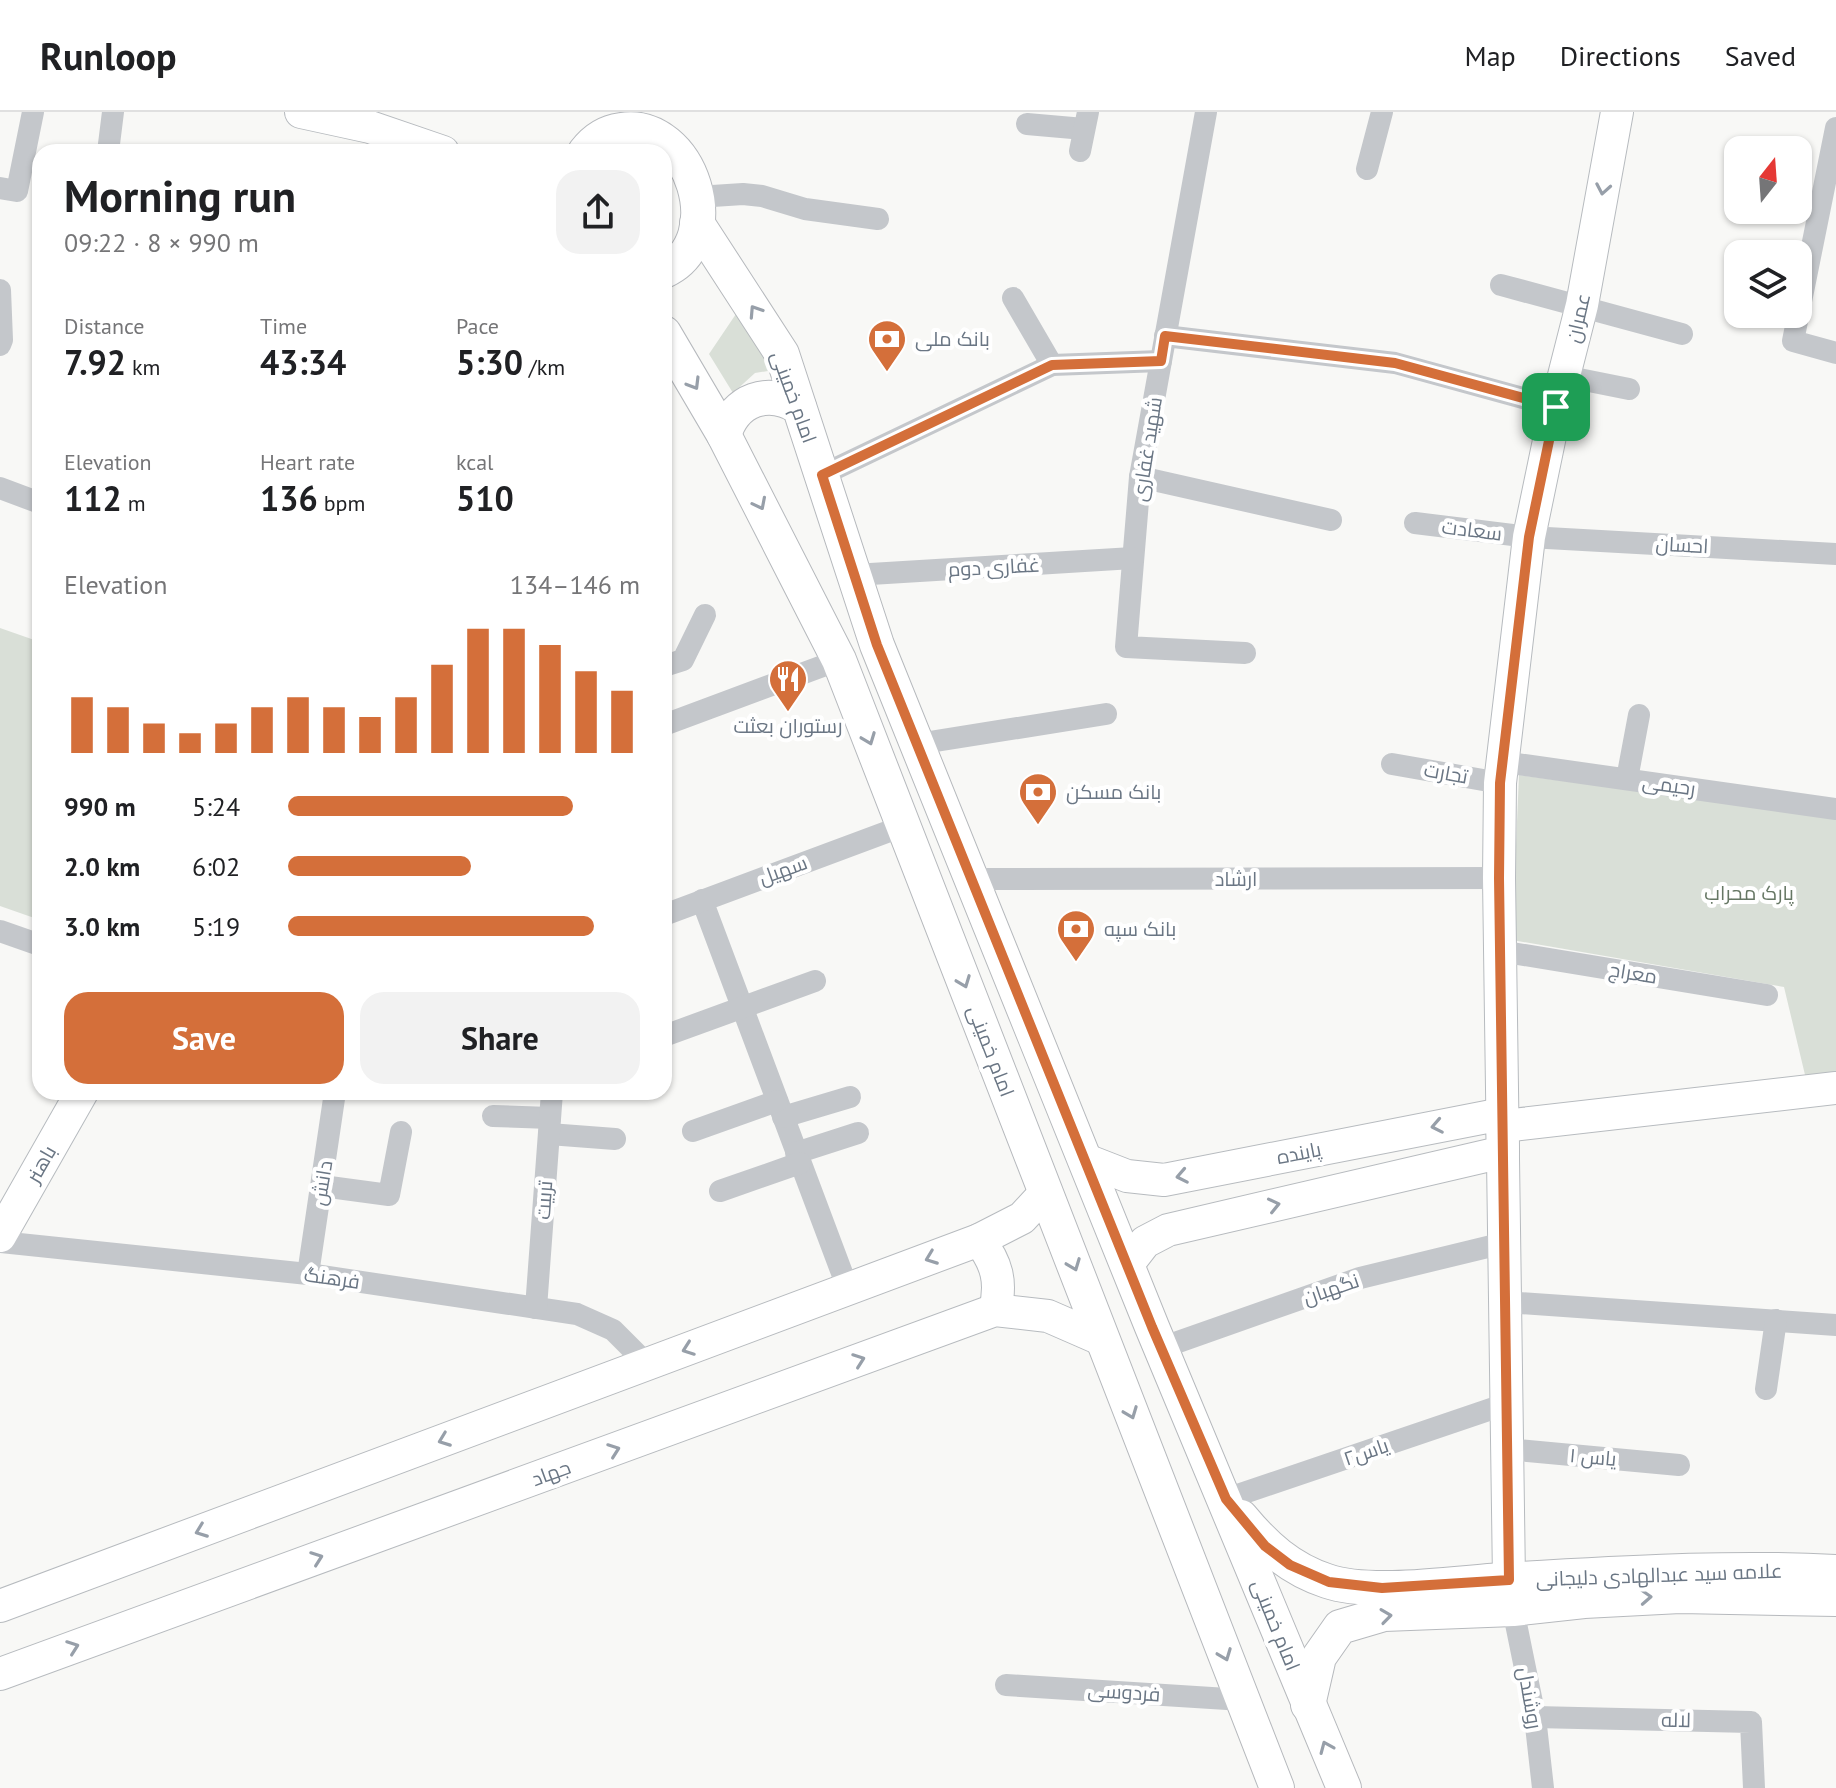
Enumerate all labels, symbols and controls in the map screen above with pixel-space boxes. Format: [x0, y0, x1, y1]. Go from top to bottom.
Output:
text: Runloop [40, 31, 177, 80]
text: Map [1465, 37, 1516, 74]
text: Directions [1560, 37, 1681, 74]
text: Saved [1725, 37, 1796, 74]
north arrow [1724, 136, 1812, 224]
map controls [1724, 136, 1812, 328]
text: Morning run [64, 167, 296, 224]
button: share [556, 170, 640, 254]
one-way arrow [1596, 182, 1613, 196]
text: 09:22 · 8 × 990 m [64, 226, 259, 259]
button: layers [1724, 240, 1812, 328]
street label: عمران [1560, 291, 1596, 345]
one-way arrow [749, 306, 764, 320]
text: Distance [64, 312, 145, 340]
text: Time [260, 312, 307, 340]
text: Pace [456, 312, 499, 340]
bank icon: بانک ملی [866, 318, 908, 373]
place label: بانک ملی [915, 326, 990, 352]
text: 7.92 [64, 340, 126, 384]
text: 43:34 [260, 340, 346, 384]
text: 5:30 [456, 340, 523, 384]
street label: امام خمینی [764, 347, 823, 447]
text: km [126, 353, 160, 381]
text: /km [523, 353, 565, 381]
pin [1522, 373, 1590, 441]
one-way arrow [684, 375, 700, 390]
icon: arrive [1534, 385, 1578, 429]
street label: شهید غفاری [1126, 395, 1168, 503]
text: Elevation [64, 448, 152, 476]
text: Heart rate [260, 448, 355, 476]
text: kcal [456, 448, 494, 476]
text: 112 [64, 476, 122, 520]
text: 136 [260, 476, 318, 520]
text: 510 [456, 476, 514, 520]
text: m [122, 489, 146, 517]
text: bpm [318, 489, 365, 517]
one-way arrow [750, 496, 765, 511]
street label: سعادت [1440, 513, 1504, 547]
street label: احسان [1655, 531, 1709, 559]
street label: غفاری دوم [947, 552, 1041, 583]
text: Elevation [64, 568, 168, 601]
text: 134–146 m [510, 568, 640, 601]
restaurant icon: رستوران بعثت [767, 658, 809, 713]
place label: رستوران بعثت [734, 713, 842, 739]
one-way arrow [859, 731, 876, 745]
street label: تجارت [1422, 756, 1471, 790]
street label: رحیمی [1641, 768, 1697, 802]
bank icon: بانک مسکن [1017, 771, 1059, 826]
place label: بانک مسکن [1066, 779, 1161, 805]
text: 990 m [64, 790, 136, 823]
text: 5:24 [192, 790, 240, 823]
street label: سهیل [755, 849, 811, 891]
text: 2.0 km [64, 850, 140, 883]
text: 6:02 [192, 850, 240, 883]
street label: ارشاد [1215, 866, 1257, 892]
park label: پارک محراب [1704, 880, 1794, 906]
bank icon: بانک سپه [1055, 908, 1097, 963]
text: 3.0 km [64, 910, 140, 943]
text: 5:19 [192, 910, 240, 943]
place label: بانک سپه [1104, 916, 1176, 942]
street label: معراج [1607, 956, 1659, 991]
one-way arrow [954, 974, 971, 988]
button: Save [64, 992, 344, 1084]
button: Share [360, 992, 640, 1084]
street label: امام خمینی [961, 1002, 1020, 1101]
one-way arrow [1431, 1117, 1444, 1134]
street label: پاینده [1275, 1136, 1324, 1170]
street label: باهنر [19, 1141, 62, 1188]
street label: دانش [306, 1159, 338, 1207]
one-way arrow [1176, 1167, 1189, 1184]
street label: تربیت [530, 1179, 558, 1220]
one-way arrow [1266, 1197, 1280, 1214]
one-way arrow [925, 1248, 939, 1265]
one-way arrow [1064, 1257, 1081, 1271]
street label: فرهنگ [302, 1261, 362, 1295]
street label: نگهبان [1299, 1267, 1363, 1311]
one-way arrow [681, 1339, 695, 1356]
one-way arrow [851, 1354, 865, 1370]
one-way arrow [1121, 1405, 1138, 1419]
one-way arrow [438, 1430, 452, 1447]
street label: یاس۲ [1340, 1432, 1393, 1472]
street label: یاس ۱ [1568, 1442, 1618, 1472]
one-way arrow [606, 1443, 620, 1459]
street label: جهاد [528, 1454, 574, 1492]
one-way arrow [194, 1521, 208, 1538]
one-way arrow [310, 1551, 324, 1568]
street label: علامه سید عبدالهادی دلیجانی [1535, 1558, 1783, 1592]
street label: امام خمینی [1245, 1576, 1306, 1675]
one-way arrow [1640, 1589, 1653, 1606]
one-way arrow [1380, 1608, 1393, 1625]
one-way arrow [65, 1640, 79, 1657]
one-way arrow [1215, 1647, 1232, 1661]
street label: روشندل [1512, 1665, 1548, 1731]
street label: فردوسی [1087, 1676, 1161, 1708]
street label: لاله [1661, 1707, 1691, 1733]
one-way arrow [1319, 1740, 1335, 1755]

